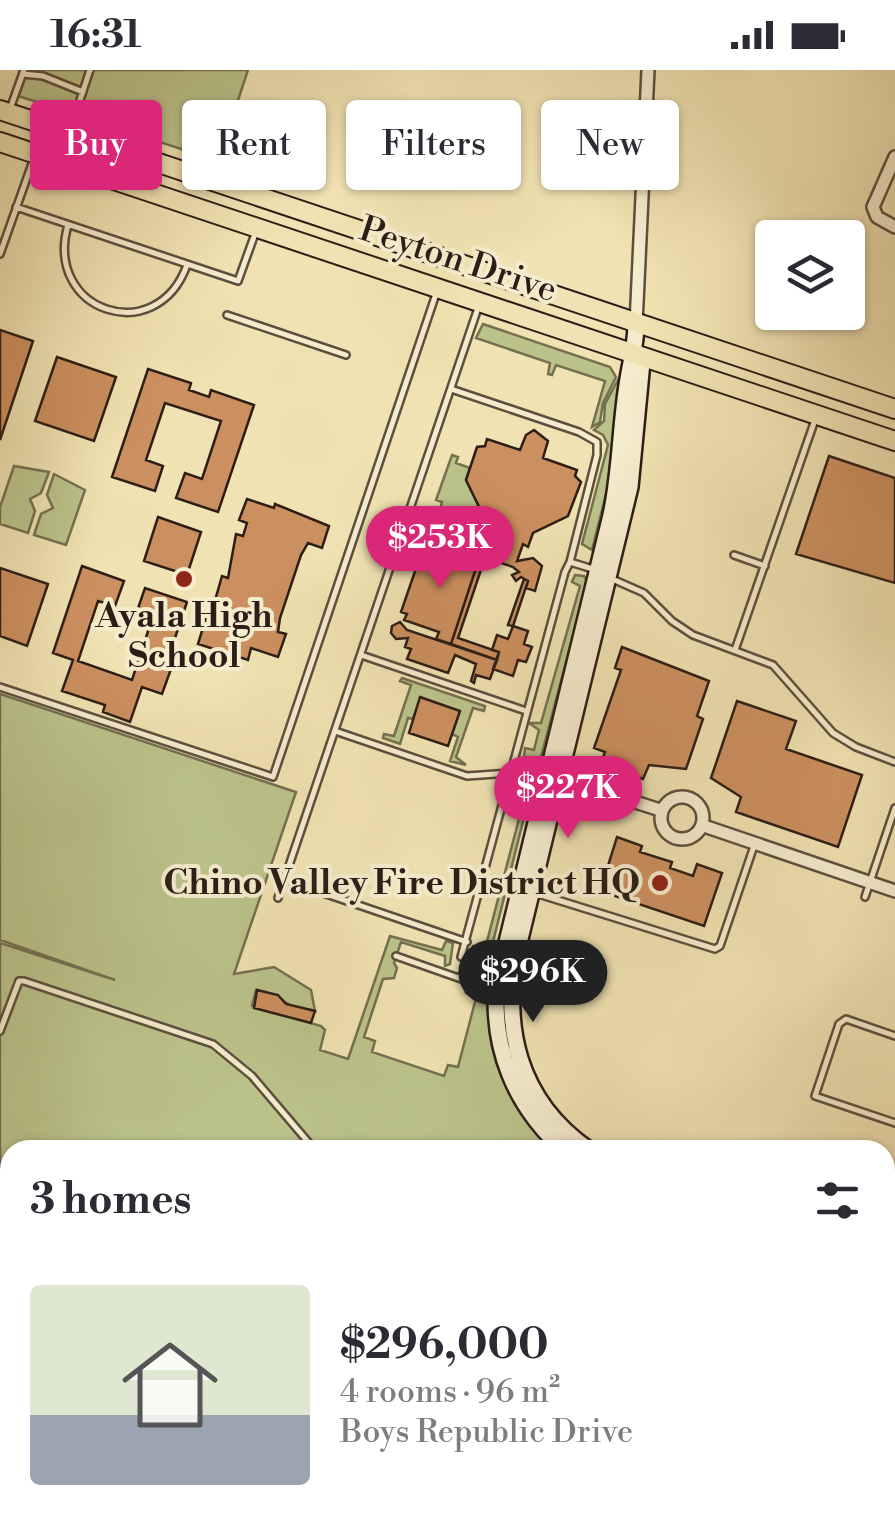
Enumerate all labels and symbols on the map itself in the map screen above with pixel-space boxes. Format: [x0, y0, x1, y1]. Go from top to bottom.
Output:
street label: Peyton Drive [354, 208, 562, 312]
pin: $253K [370, 506, 510, 591]
marker: Ayala High School [173, 568, 195, 590]
place label: Ayala High School [94, 595, 273, 678]
pin: $227K [498, 756, 638, 841]
place label: Chino Valley Fire District HQ [163, 862, 640, 905]
marker: Chino Valley Fire District HQ [649, 872, 671, 894]
pin: $296K [463, 940, 603, 1025]

